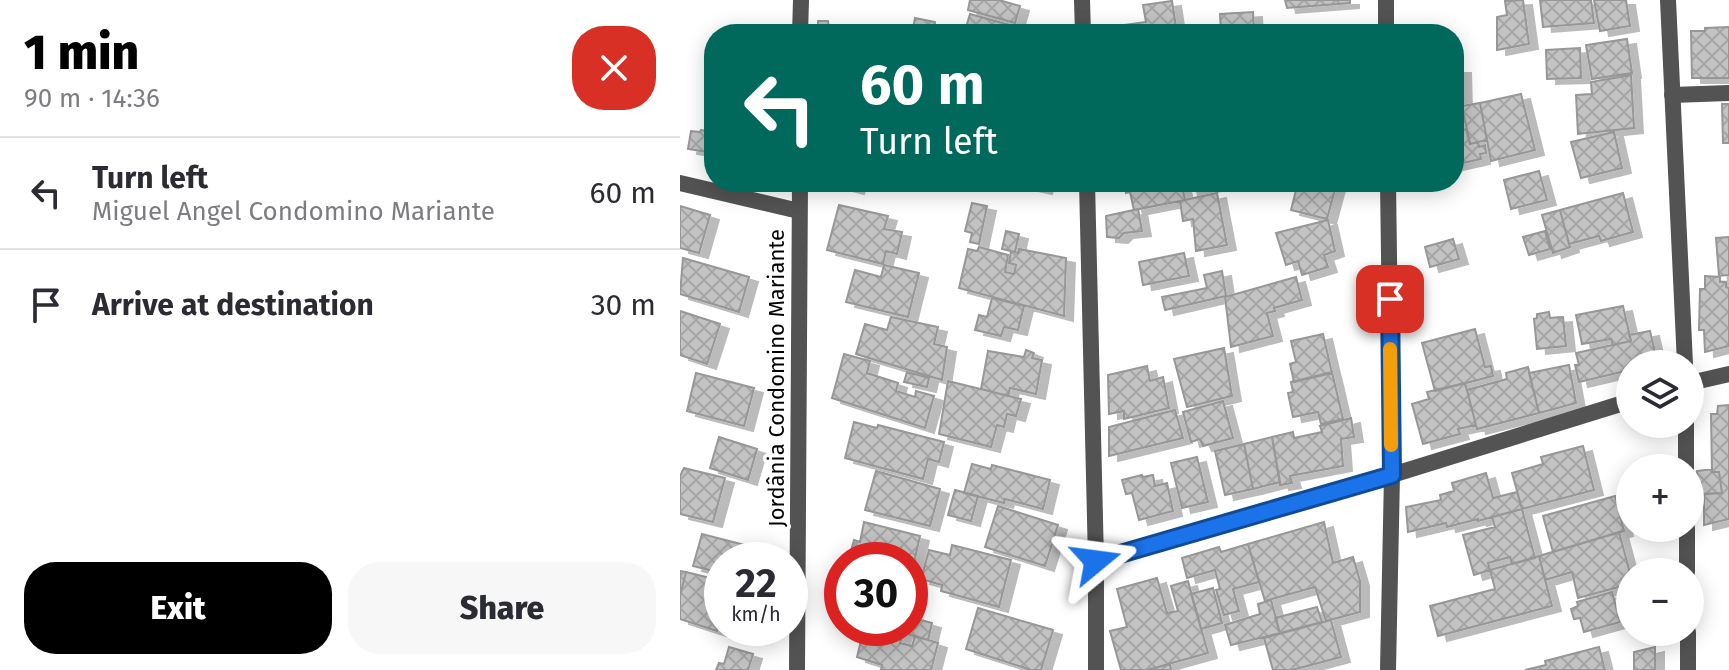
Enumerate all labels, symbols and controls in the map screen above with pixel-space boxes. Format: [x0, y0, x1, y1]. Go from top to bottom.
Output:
text: 1 min [24, 24, 139, 82]
button: close [572, 26, 656, 110]
text: 60 m [860, 52, 985, 119]
icon: left [728, 56, 832, 160]
text: 90 m · 14:36 [24, 83, 160, 114]
text: Turn left [860, 120, 998, 164]
text: Turn left [92, 160, 208, 196]
icon: left [24, 171, 68, 215]
text: 60 m [590, 175, 656, 211]
text: Miguel Angel Condomino Mariante [92, 196, 495, 227]
street label: Jordânia Condomino Mariante [763, 229, 790, 527]
pin [1356, 265, 1424, 333]
icon: arrive [1368, 277, 1412, 321]
icon: arrive [24, 283, 68, 327]
text: Arrive at destination [92, 287, 374, 323]
text: 30 m [591, 287, 656, 323]
map controls [1616, 350, 1704, 646]
button: layers [1616, 350, 1704, 438]
button: + [1616, 454, 1704, 542]
position arrow [1054, 519, 1138, 603]
speed limit sign: 30 [824, 542, 928, 646]
button: − [1616, 558, 1704, 646]
text: 22 [735, 560, 777, 608]
button: Exit [24, 562, 332, 654]
button: Share [348, 562, 656, 654]
text: km/h [731, 602, 781, 626]

